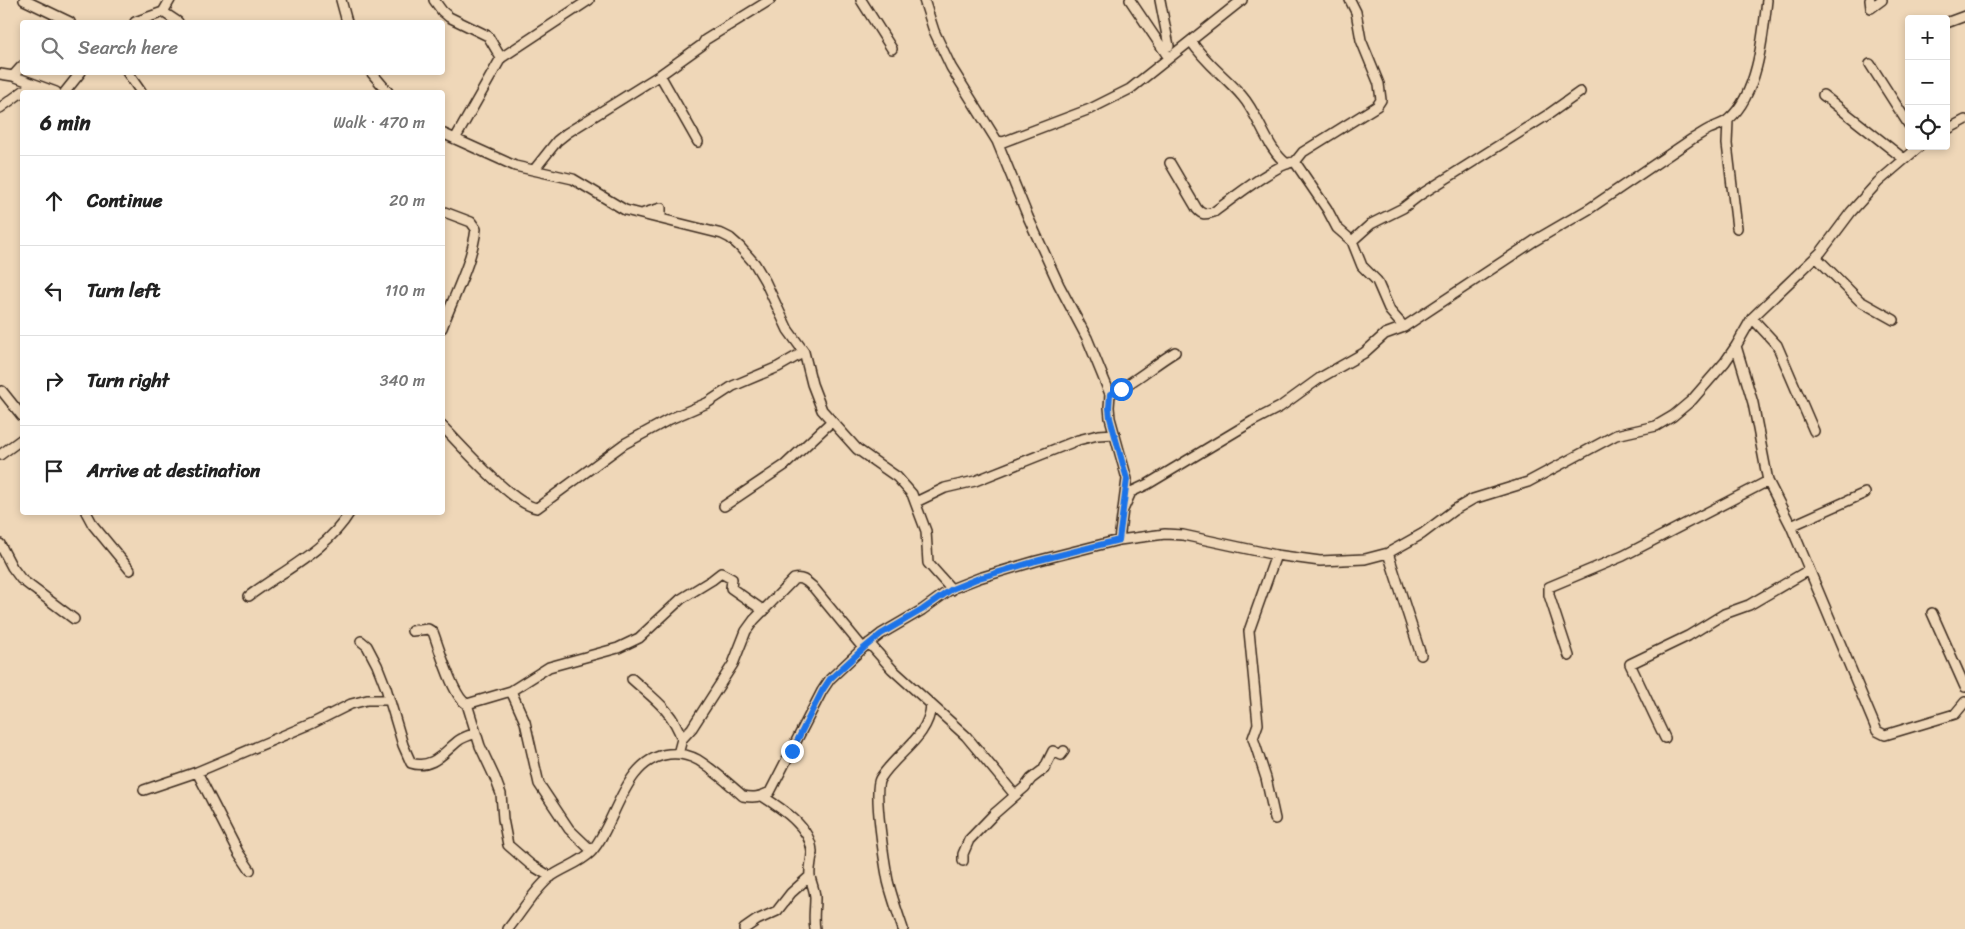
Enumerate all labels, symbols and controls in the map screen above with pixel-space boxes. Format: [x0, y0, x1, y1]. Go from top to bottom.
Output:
map controls [1905, 15, 1950, 150]
button: + [1905, 15, 1950, 60]
search box [20, 20, 445, 75]
text: Search here [78, 31, 178, 64]
icon: search [38, 34, 66, 62]
button: − [1905, 60, 1950, 105]
text: 6 min [40, 104, 91, 142]
button: locate [1905, 105, 1950, 150]
text: Walk · 470 m [333, 108, 425, 137]
text: Continue [87, 184, 163, 217]
text: 20 m [389, 186, 425, 215]
icon: ahead [40, 187, 68, 215]
text: Turn left [87, 274, 160, 307]
text: 110 m [385, 276, 425, 305]
icon: left [40, 277, 68, 305]
text: Turn right [87, 364, 169, 397]
text: 340 m [380, 366, 425, 395]
icon: right [40, 367, 68, 395]
route start [1110, 378, 1133, 401]
text: Arrive at destination [87, 454, 260, 487]
icon: arrive [40, 457, 68, 485]
route end [781, 740, 804, 763]

